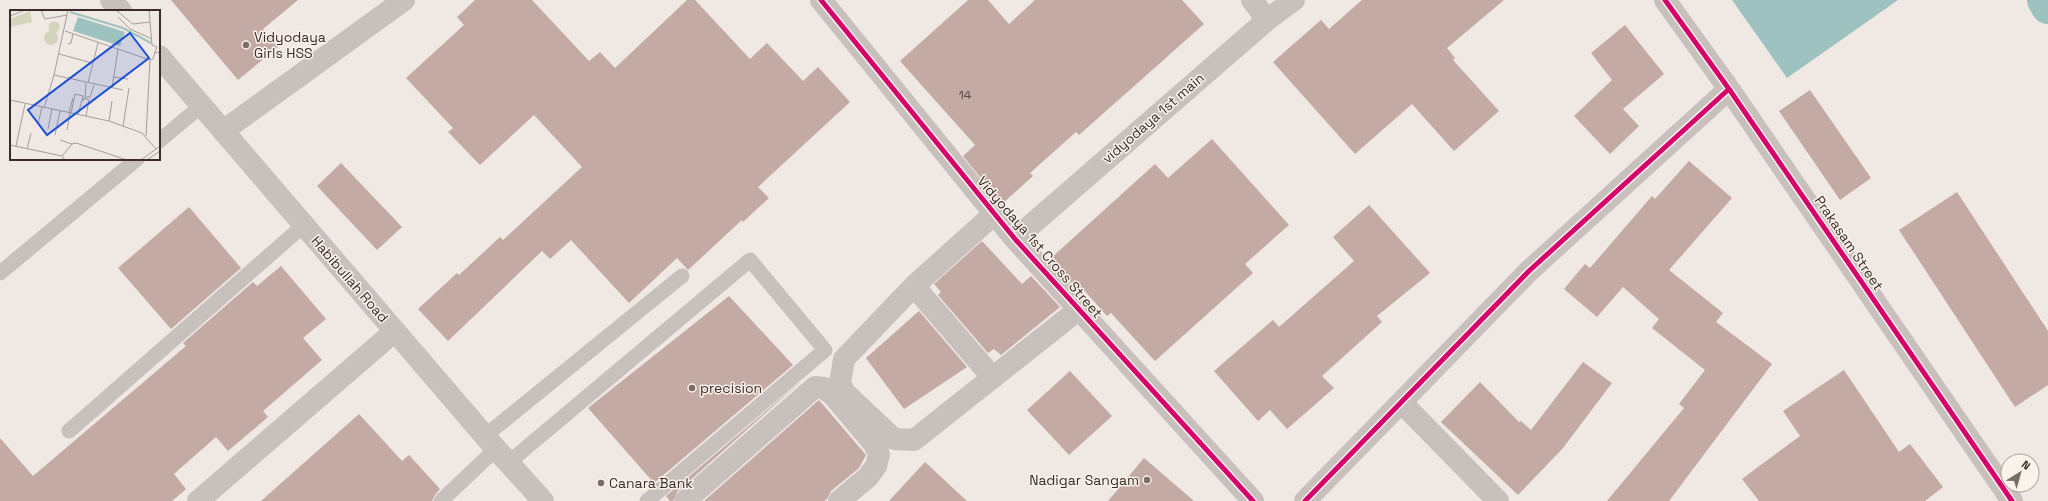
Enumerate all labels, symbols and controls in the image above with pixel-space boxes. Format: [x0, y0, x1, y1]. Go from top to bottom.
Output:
inset map [10, 10, 160, 160]
place label: Vidyodaya Girls HSS [254, 28, 326, 62]
marker: Vidyodaya Girls HSS [241, 40, 251, 50]
street label: vidyodaya 1st main [1098, 69, 1208, 167]
house number: 14 [959, 87, 972, 103]
street label: Vidyodaya 1st Cross Street [973, 172, 1107, 322]
street label: Prakasam Street [1811, 192, 1887, 294]
street label: Habibullah Road [308, 232, 392, 326]
place label: precision [700, 379, 762, 397]
marker: precision [687, 383, 697, 393]
north arrow [2000, 453, 2040, 493]
text: N [2019, 457, 2033, 473]
place label: Nadigar Sangam [1029, 471, 1139, 489]
place label: Canara Bank [609, 474, 693, 492]
marker: Nadigar Sangam [1142, 475, 1152, 485]
marker: Canara Bank [596, 478, 606, 488]

